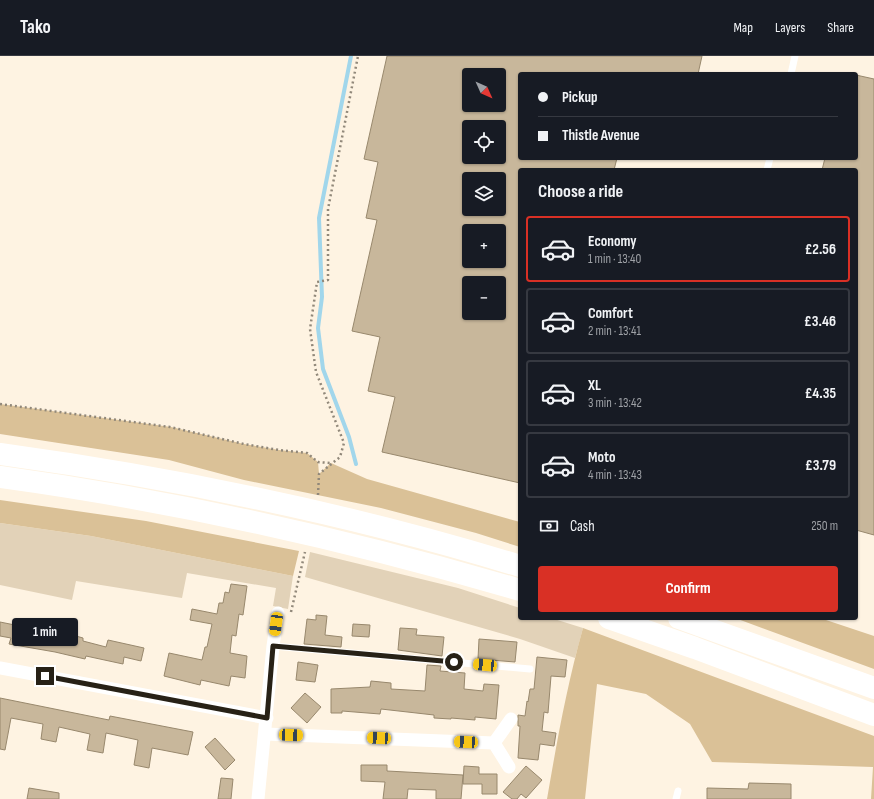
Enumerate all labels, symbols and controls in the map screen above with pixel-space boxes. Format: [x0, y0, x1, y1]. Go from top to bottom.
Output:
text: Tako [20, 16, 51, 39]
text: Map [733, 19, 753, 36]
text: Layers [775, 19, 805, 36]
text: Share [827, 19, 854, 36]
north arrow [462, 68, 506, 112]
map controls [462, 68, 506, 320]
text: Pickup [562, 88, 598, 107]
button: locate [462, 120, 506, 164]
text: Thistle Avenue [562, 126, 640, 145]
button: layers [462, 172, 506, 216]
text: Choose a ride [538, 181, 623, 202]
button: + [462, 224, 506, 268]
icon: car [540, 231, 576, 267]
text: Economy [588, 232, 637, 251]
text: £2.56 [805, 240, 836, 259]
text: 1 min · 13:40 [588, 251, 641, 267]
button: − [462, 276, 506, 320]
icon: car [540, 303, 576, 339]
text: Comfort [588, 304, 633, 323]
text: £3.46 [804, 312, 836, 331]
text: 2 min · 13:41 [588, 323, 641, 339]
icon: car [540, 375, 576, 411]
text: XL [588, 376, 601, 395]
text: £4.35 [805, 384, 836, 403]
text: 3 min · 13:42 [588, 395, 642, 411]
icon: car [540, 447, 576, 483]
text: Moto [588, 448, 615, 467]
text: £3.79 [805, 456, 836, 475]
text: 4 min · 13:43 [588, 467, 642, 483]
icon: cash [538, 515, 560, 537]
text: Cash [570, 517, 595, 536]
text: 250 m [811, 518, 838, 534]
button: Confirm [538, 566, 838, 612]
car [268, 611, 284, 637]
callout: 1 min [12, 618, 78, 646]
text: 1 min [33, 624, 57, 640]
route start [445, 653, 463, 671]
car [473, 658, 497, 672]
route end [36, 667, 54, 685]
car [279, 729, 303, 741]
car [367, 731, 391, 745]
car [454, 735, 478, 749]

